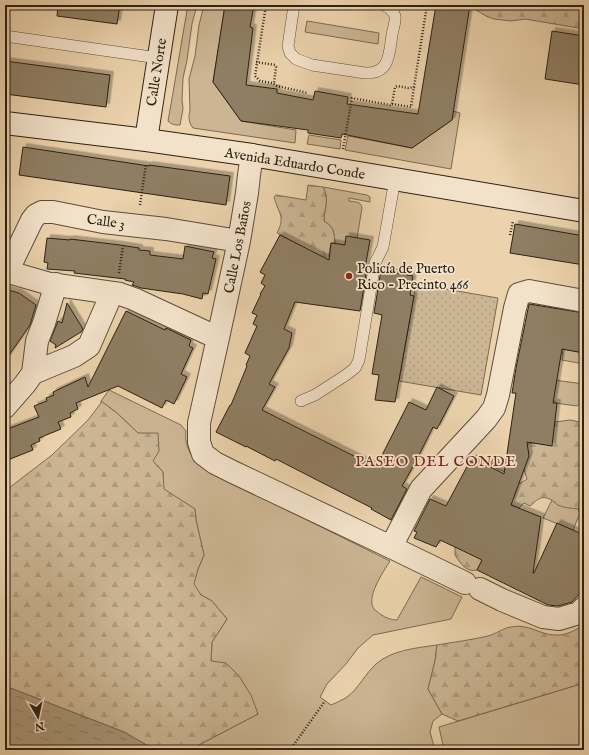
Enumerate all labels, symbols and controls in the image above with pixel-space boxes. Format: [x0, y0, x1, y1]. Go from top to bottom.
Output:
street label: Calle Norte [143, 36, 171, 108]
street label: Avenida Eduardo Conde [222, 144, 367, 184]
street label: Calle Los Baños [220, 199, 256, 295]
street label: Calle 3 [86, 210, 126, 234]
place label: Policía de Puerto Rico - Precinto 466 [357, 260, 469, 294]
marker: Policía de Puerto Rico - Precinto 466 [344, 271, 354, 281]
district label: PASEO DEL CONDE [355, 452, 517, 471]
north arrow [18, 697, 58, 737]
text: N [33, 718, 46, 734]

